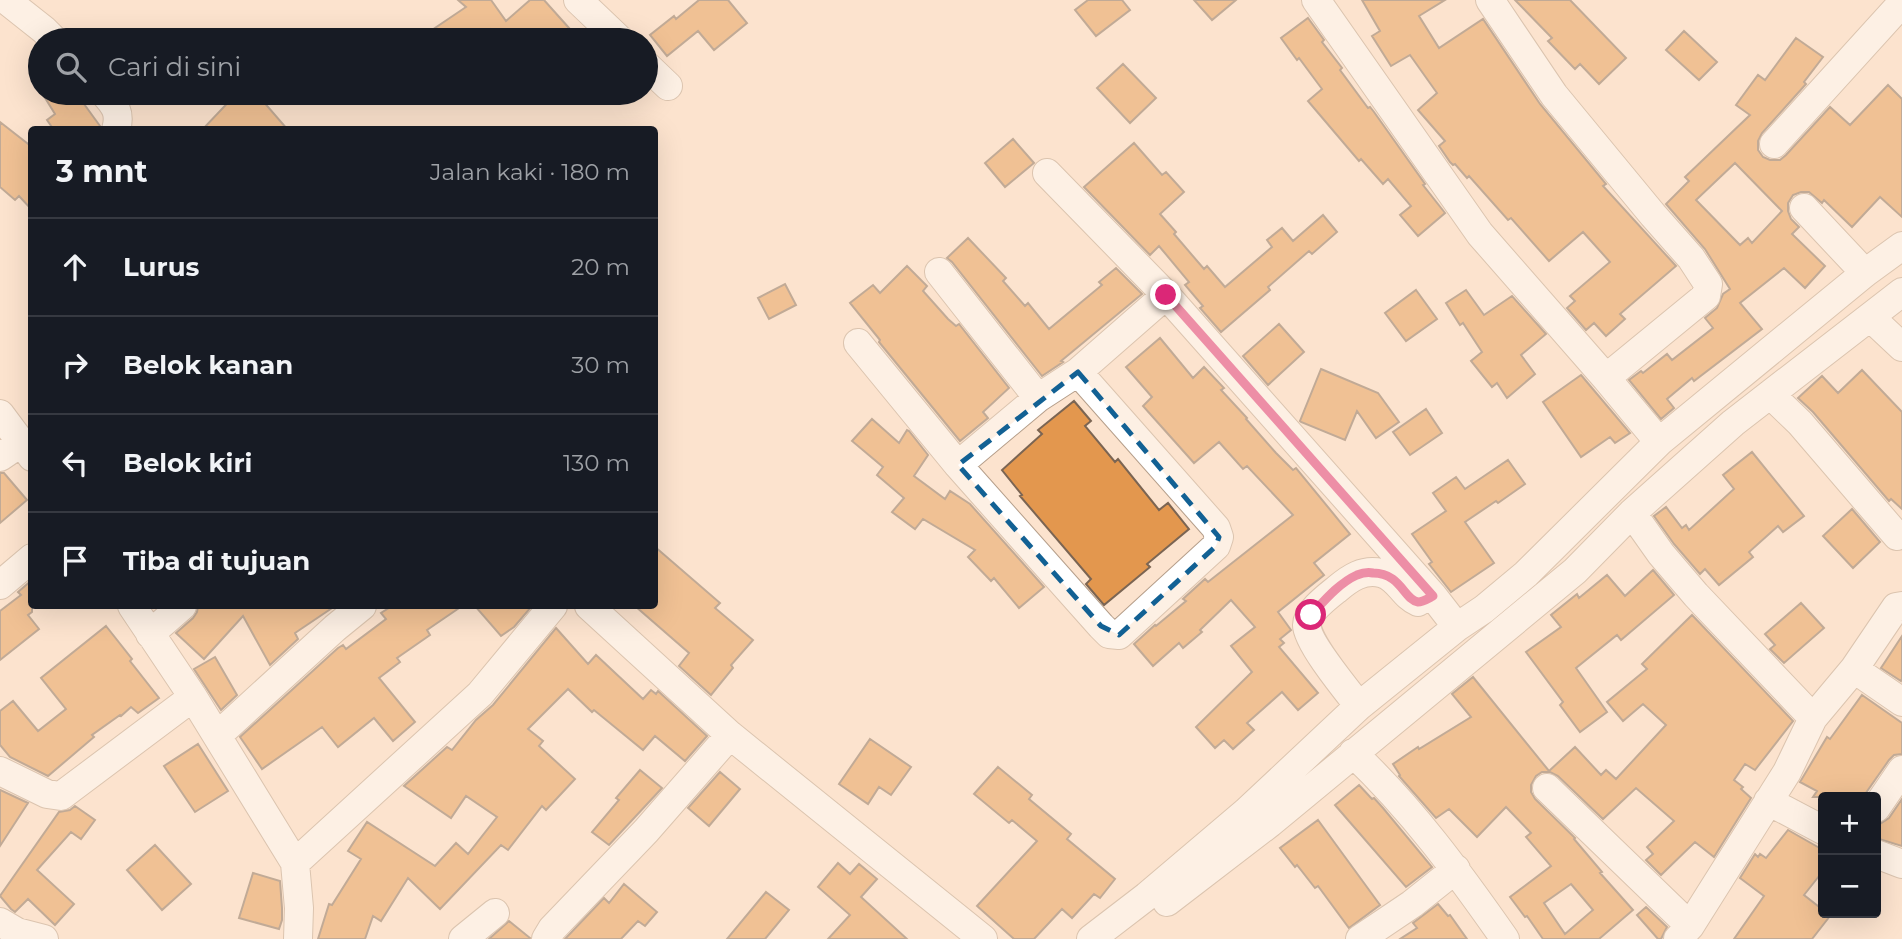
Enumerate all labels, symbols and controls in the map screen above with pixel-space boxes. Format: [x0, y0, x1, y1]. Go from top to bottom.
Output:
search box [28, 28, 658, 105]
icon: search [52, 48, 90, 86]
text: Cari di sini [108, 51, 241, 83]
text: 3 mnt [56, 153, 148, 190]
text: Jalan kaki · 180 m [430, 158, 630, 186]
icon: ahead [56, 248, 94, 286]
text: Lurus [123, 251, 199, 283]
text: 20 m [571, 253, 630, 281]
route end [1150, 279, 1181, 310]
icon: right [56, 346, 94, 384]
text: Belok kanan [123, 349, 293, 381]
text: 30 m [571, 351, 630, 379]
icon: left [56, 444, 94, 482]
text: Belok kiri [123, 447, 252, 479]
text: 130 m [563, 449, 630, 477]
icon: arrive [56, 542, 94, 580]
text: Tiba di tujuan [123, 545, 310, 577]
route start [1295, 599, 1326, 630]
map controls [1818, 792, 1881, 918]
button: + [1818, 792, 1881, 855]
button: − [1818, 855, 1881, 918]

